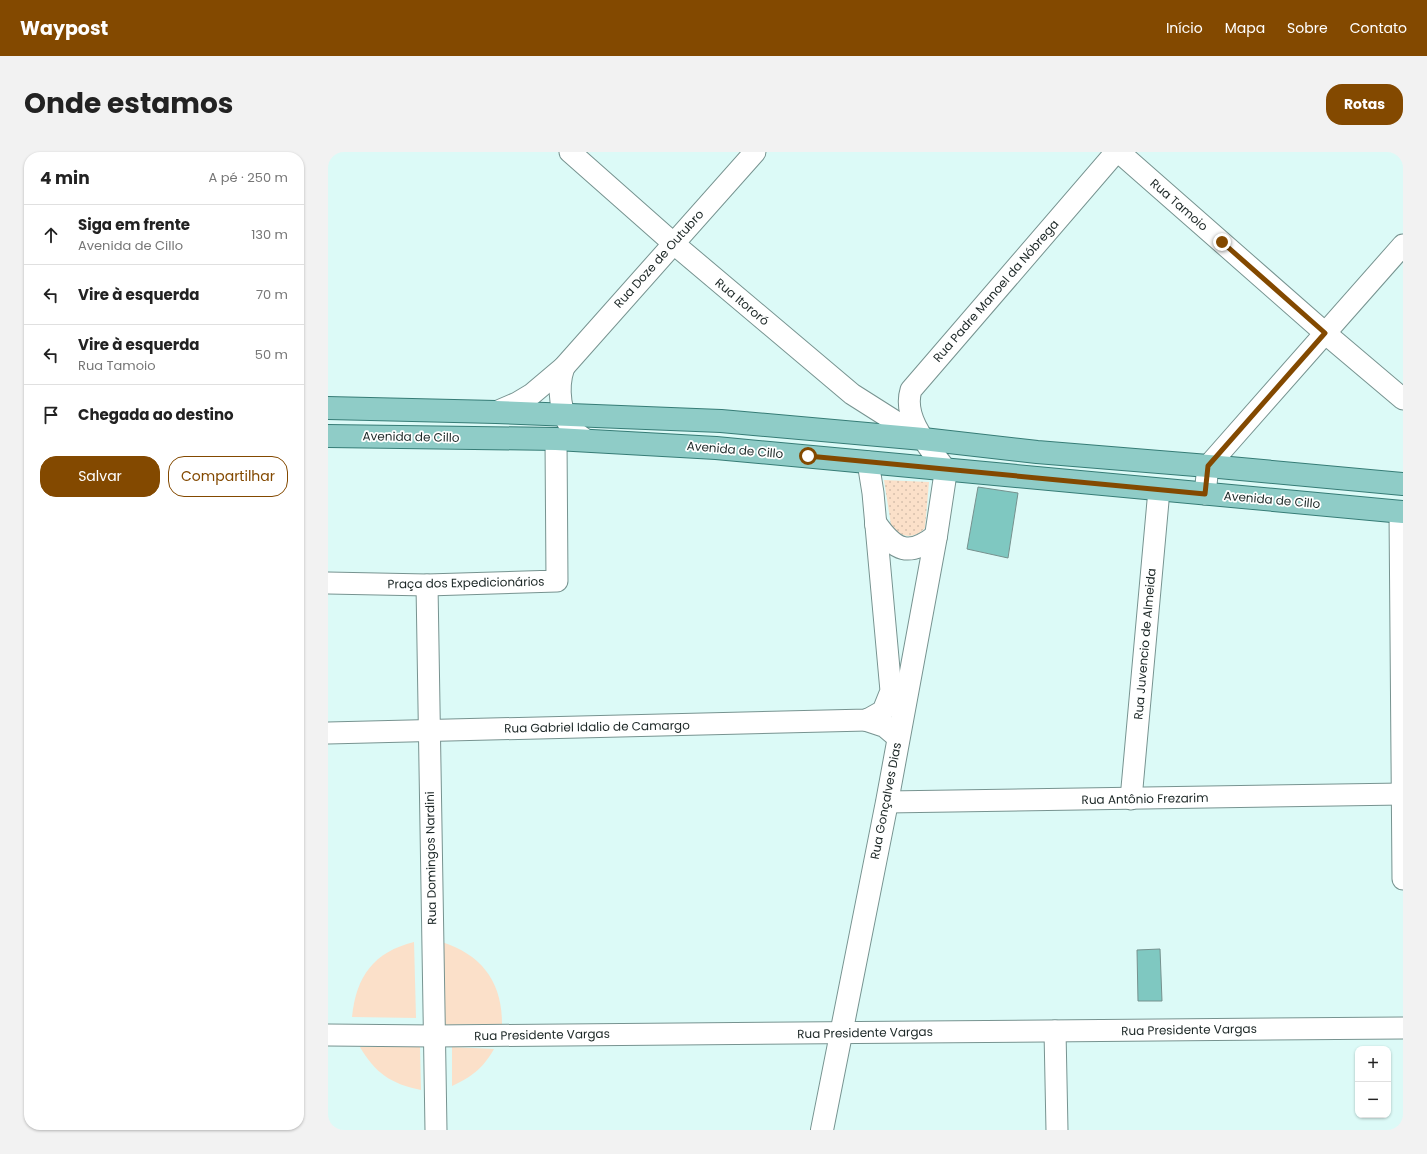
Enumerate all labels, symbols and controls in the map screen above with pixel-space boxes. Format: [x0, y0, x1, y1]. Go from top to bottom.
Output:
text: Waypost [20, 15, 108, 42]
text: Início [1166, 18, 1203, 38]
text: Mapa [1225, 18, 1265, 38]
text: Sobre [1287, 18, 1328, 38]
text: Contato [1350, 18, 1407, 38]
text: Onde estamos [24, 84, 233, 123]
button: Rotas [1326, 84, 1403, 125]
text: 4 min [40, 166, 90, 190]
text: A pé · 250 m [209, 168, 288, 187]
street label: Rua Tamoio [1147, 175, 1212, 235]
street label: Rua Doze de Outubro [610, 206, 708, 311]
text: Siga em frente [78, 214, 190, 235]
street label: Rua Padre Manoel da Nóbrega [929, 216, 1062, 366]
icon: ahead [40, 224, 62, 246]
text: 130 m [251, 225, 288, 244]
route end [1213, 233, 1231, 251]
text: Avenida de Cillo [78, 236, 183, 255]
street label: Rua Itororó [712, 274, 773, 329]
icon: left [40, 284, 62, 306]
text: Vire à esquerda [78, 284, 200, 305]
text: 70 m [256, 285, 288, 304]
text: Vire à esquerda [78, 334, 200, 355]
icon: left [40, 344, 62, 366]
text: 50 m [255, 345, 288, 364]
text: Rua Tamoio [78, 356, 156, 375]
icon: arrive [40, 404, 62, 426]
text: Chegada ao destino [78, 404, 234, 425]
street label: Avenida de Cillo [362, 427, 460, 446]
street label: Avenida de Cillo [686, 437, 784, 462]
route start [799, 447, 817, 465]
button: Salvar [40, 456, 160, 497]
button: Compartilhar [168, 456, 288, 497]
street label: Avenida de Cillo [1223, 487, 1321, 512]
street label: Rua Juvencio de Almeida [1129, 567, 1160, 720]
street label: Praça dos Expedicionários [387, 573, 545, 592]
street label: Rua Gabriel Idalio de Camargo [504, 716, 690, 737]
street label: Rua Gonçalves Dias [866, 741, 905, 861]
street label: Rua Antônio Frezarim [1081, 789, 1209, 808]
street label: Rua Domingos Nardini [421, 791, 440, 925]
street label: Rua Presidente Vargas [1121, 1020, 1257, 1039]
street label: Rua Presidente Vargas [797, 1023, 933, 1042]
street label: Rua Presidente Vargas [474, 1025, 610, 1044]
map controls [1355, 1046, 1391, 1118]
button: + [1355, 1046, 1391, 1082]
button: − [1355, 1082, 1391, 1118]

